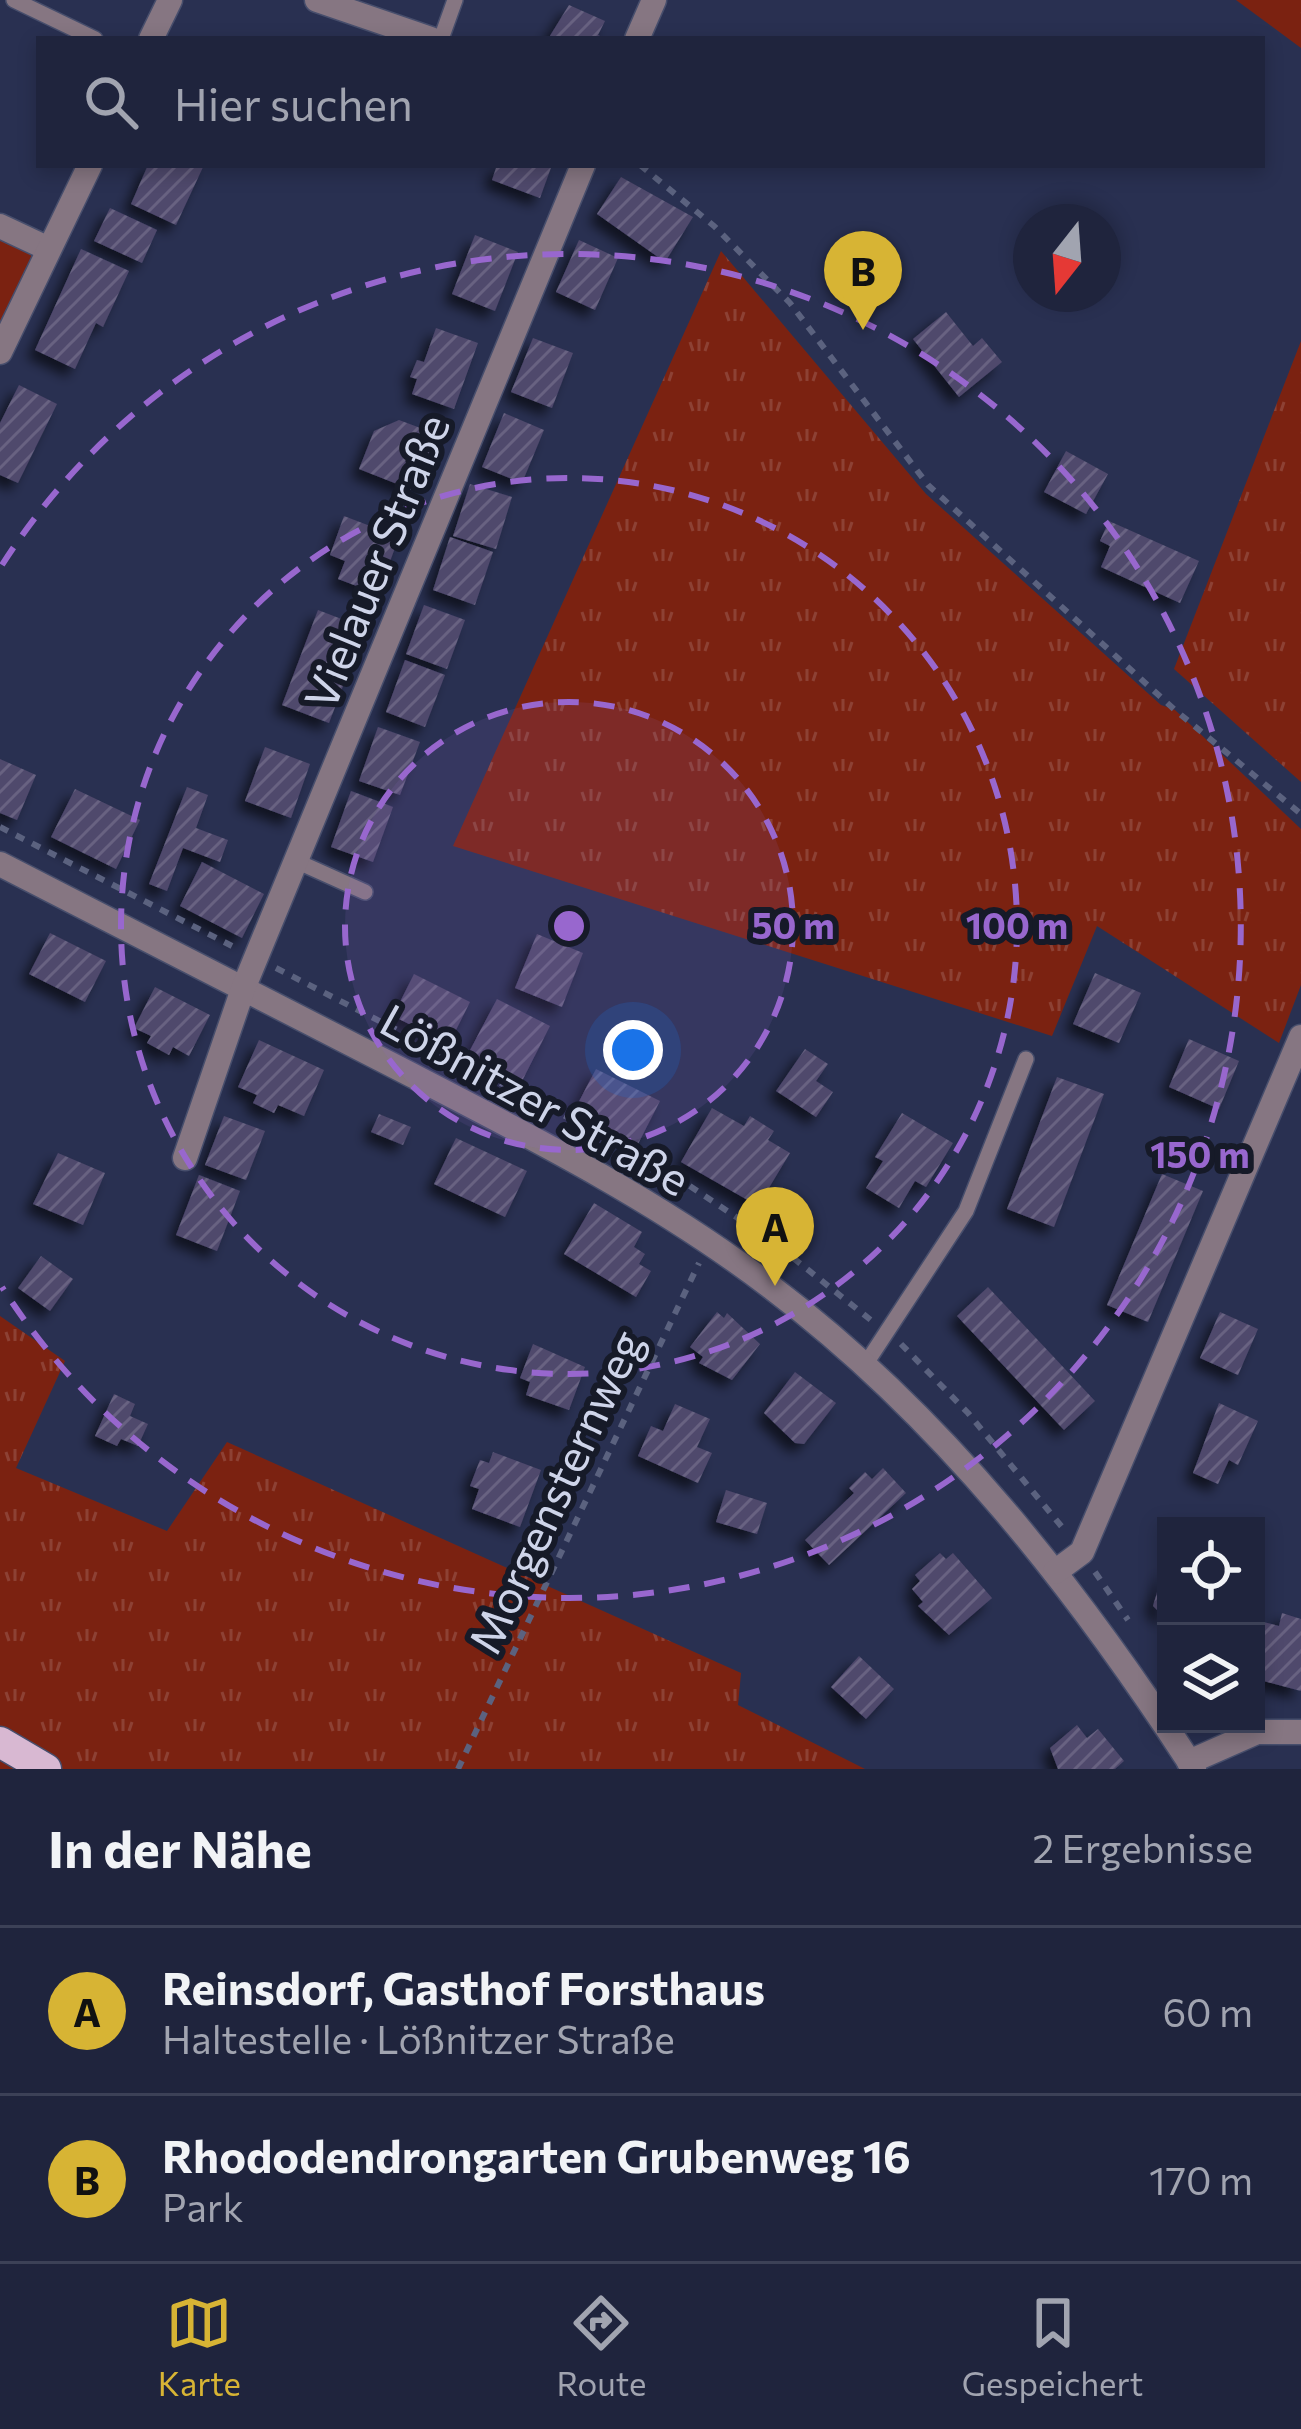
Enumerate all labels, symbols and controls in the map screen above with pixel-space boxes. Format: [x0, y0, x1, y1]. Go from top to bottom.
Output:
search box [36, 36, 1265, 168]
icon: search [78, 69, 144, 135]
text: Hier suchen [174, 75, 413, 130]
north arrow [1013, 204, 1121, 312]
pin: B [824, 231, 902, 330]
street label: Vielauer Straße [291, 406, 459, 716]
text: 50 m [751, 902, 835, 946]
text: 100 m [966, 902, 1068, 946]
centre of rings [548, 905, 590, 947]
street label: Lößnitzer Straße [372, 990, 700, 1206]
your location [603, 1020, 663, 1080]
text: 150 m [1150, 1131, 1250, 1175]
pin: A [736, 1187, 814, 1286]
street label: Morgensternweg [455, 1321, 653, 1661]
map controls [1157, 1517, 1265, 1733]
button: locate [1157, 1517, 1265, 1625]
button: layers [1157, 1625, 1265, 1733]
text: In der Nähe [48, 1816, 312, 1879]
text: 2 Ergebnisse [1032, 1823, 1253, 1871]
text: Reinsdorf, Gasthof Forsthaus [162, 1959, 765, 2014]
text: A [73, 1987, 101, 2035]
text: 60 m [1162, 1987, 1253, 2035]
text: Haltestelle · Lößnitzer Straße [162, 2014, 675, 2062]
text: Rhododendrongarten Grubenweg 16 [162, 2127, 911, 2182]
text: B [74, 2155, 100, 2203]
text: 170 m [1149, 2155, 1253, 2203]
text: Park [162, 2182, 244, 2230]
tab: Karte [158, 2290, 241, 2403]
tab: Route [557, 2290, 646, 2403]
tab: Gespeichert [962, 2290, 1143, 2403]

